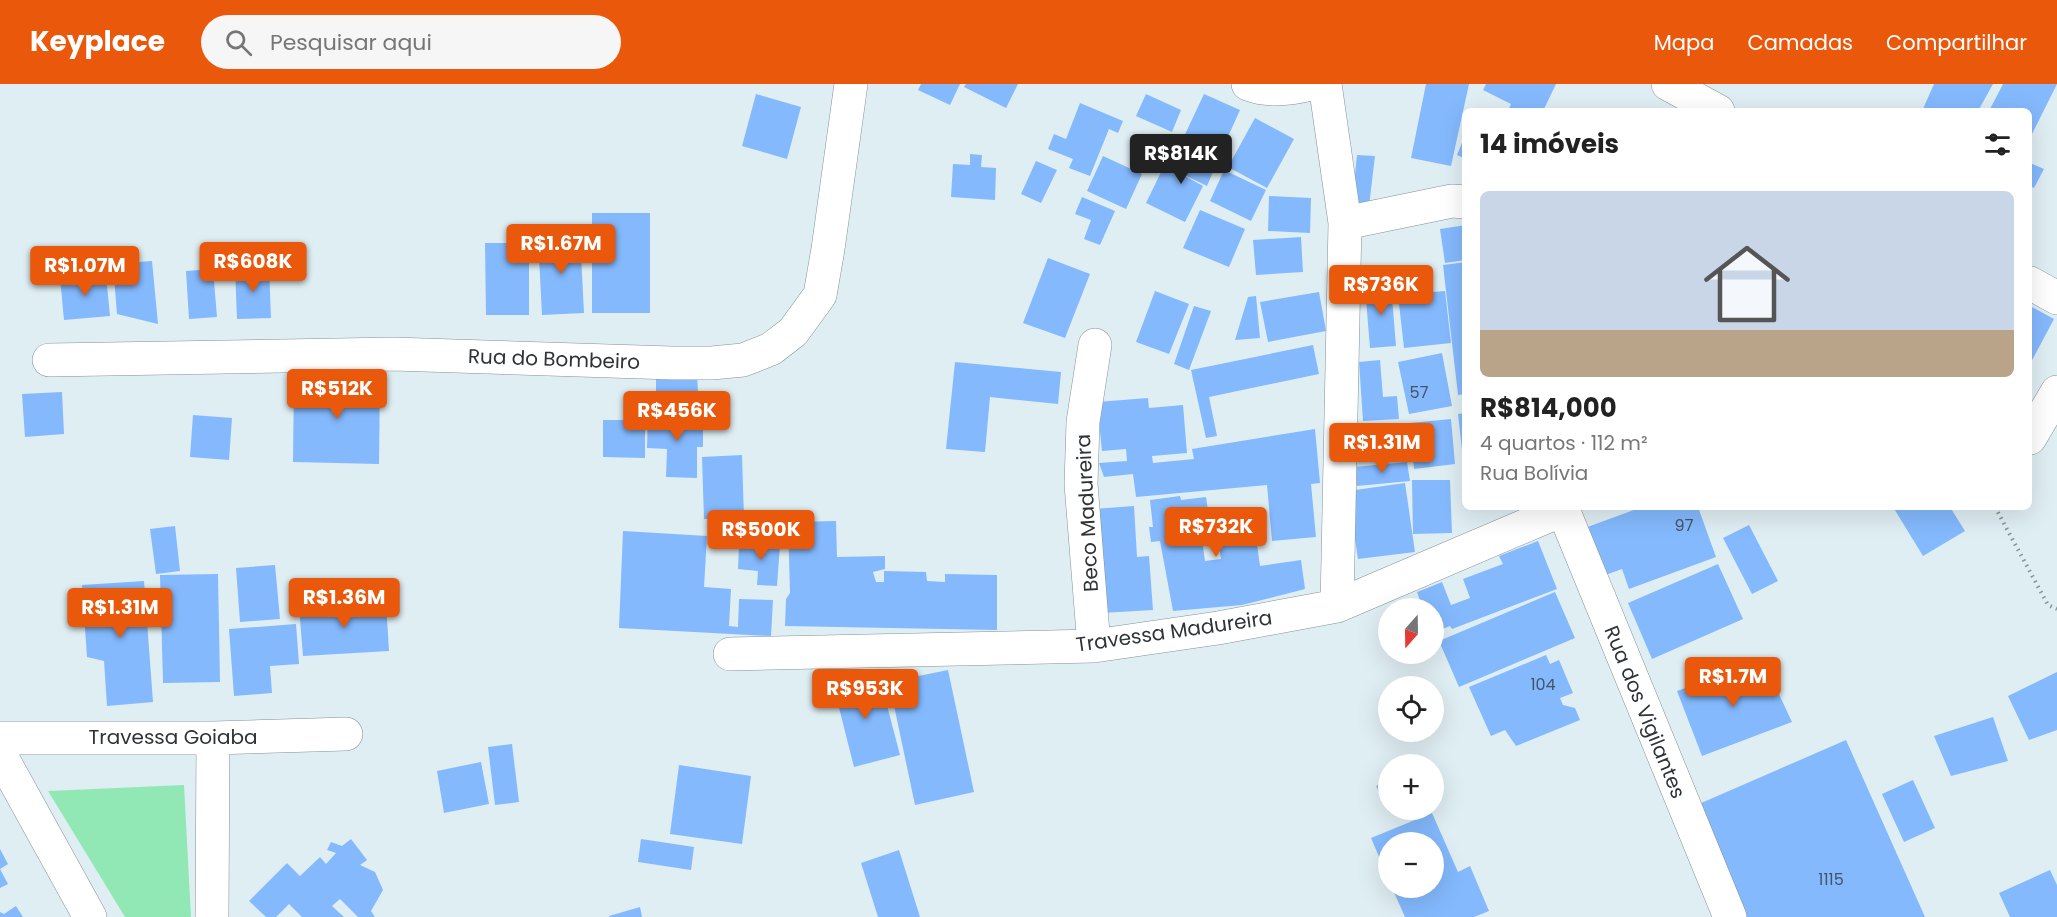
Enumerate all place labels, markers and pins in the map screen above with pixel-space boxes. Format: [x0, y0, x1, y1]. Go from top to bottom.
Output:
pin: R$814K [1132, 134, 1230, 185]
pin: R$1.67M [506, 224, 616, 275]
pin: R$608K [204, 242, 302, 293]
pin: R$1.07M [30, 246, 140, 297]
pin: R$736K [1332, 265, 1430, 316]
pin: R$512K [288, 369, 386, 420]
pin: R$456K [628, 391, 726, 442]
pin: R$1.31M [1327, 423, 1437, 474]
pin: R$732K [1167, 507, 1265, 558]
pin: R$500K [712, 510, 810, 561]
pin: R$1.36M [289, 578, 399, 629]
pin: R$1.31M [65, 588, 175, 639]
pin: R$1.7M [1684, 657, 1782, 708]
pin: R$953K [816, 669, 914, 720]

